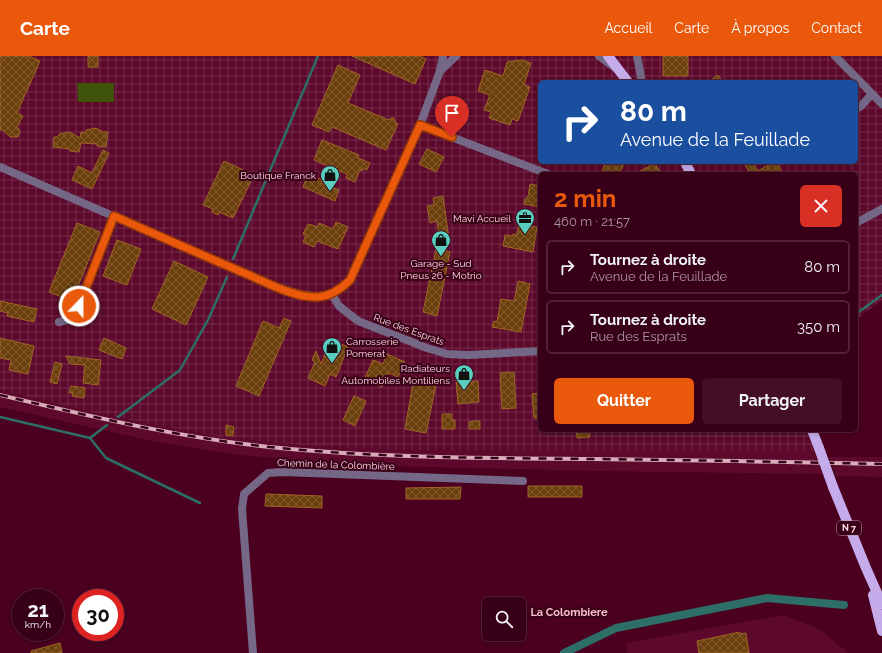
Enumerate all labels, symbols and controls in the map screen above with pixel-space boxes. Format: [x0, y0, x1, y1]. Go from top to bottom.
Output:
text: Carte [20, 17, 70, 39]
text: Accueil [604, 20, 652, 36]
text: Carte [674, 20, 709, 36]
text: À propos [731, 20, 789, 36]
text: Contact [811, 20, 862, 36]
text: 80 m [620, 95, 687, 128]
pin [435, 96, 469, 137]
icon: right [554, 96, 606, 148]
icon: arrive [441, 102, 463, 124]
text: Avenue de la Feuillade [620, 129, 810, 150]
shop icon: Boutique Franck [319, 164, 341, 192]
place label: Boutique Franck [240, 170, 317, 181]
text: 2 min [554, 184, 616, 213]
button: close [800, 185, 842, 227]
office icon: Mavi Accueil [514, 207, 536, 235]
place label: Mavi Accueil [453, 213, 511, 224]
text: 460 m · 21:57 [554, 214, 630, 229]
shop icon: Garage - Sud Pneus 26 - Motrio [430, 229, 452, 257]
text: Tournez à droite [590, 251, 706, 269]
icon: right [556, 256, 578, 278]
place label: Garage - Sud Pneus 26 - Motrio [400, 258, 482, 281]
text: 80 m [804, 258, 840, 276]
text: Avenue de la Feuillade [590, 269, 727, 284]
position arrow [58, 285, 100, 327]
text: Tournez à droite [590, 311, 706, 329]
street label: Rue des Esprats [372, 312, 446, 347]
icon: right [556, 316, 578, 338]
text: 350 m [797, 318, 840, 336]
text: Rue des Esprats [590, 329, 687, 344]
shop icon: Carrosserie Pomerat [321, 336, 343, 364]
place label: Carrosserie Pomerat [346, 336, 398, 359]
place label: Radiateurs Automobiles Montiliens [341, 363, 450, 386]
shop icon: Radiateurs Automobiles Montiliens [453, 363, 475, 391]
button: Quitter [554, 378, 694, 424]
button: Partager [702, 378, 842, 424]
street label: Chemin de la Colombière [277, 457, 395, 472]
road number: N 7 [837, 521, 861, 535]
speed limit sign: 30 [72, 589, 124, 641]
map controls [482, 597, 526, 641]
button: search [482, 597, 526, 641]
text: 21 [27, 598, 49, 622]
district label: La Colombiere [530, 606, 608, 619]
text: km/h [25, 619, 51, 630]

